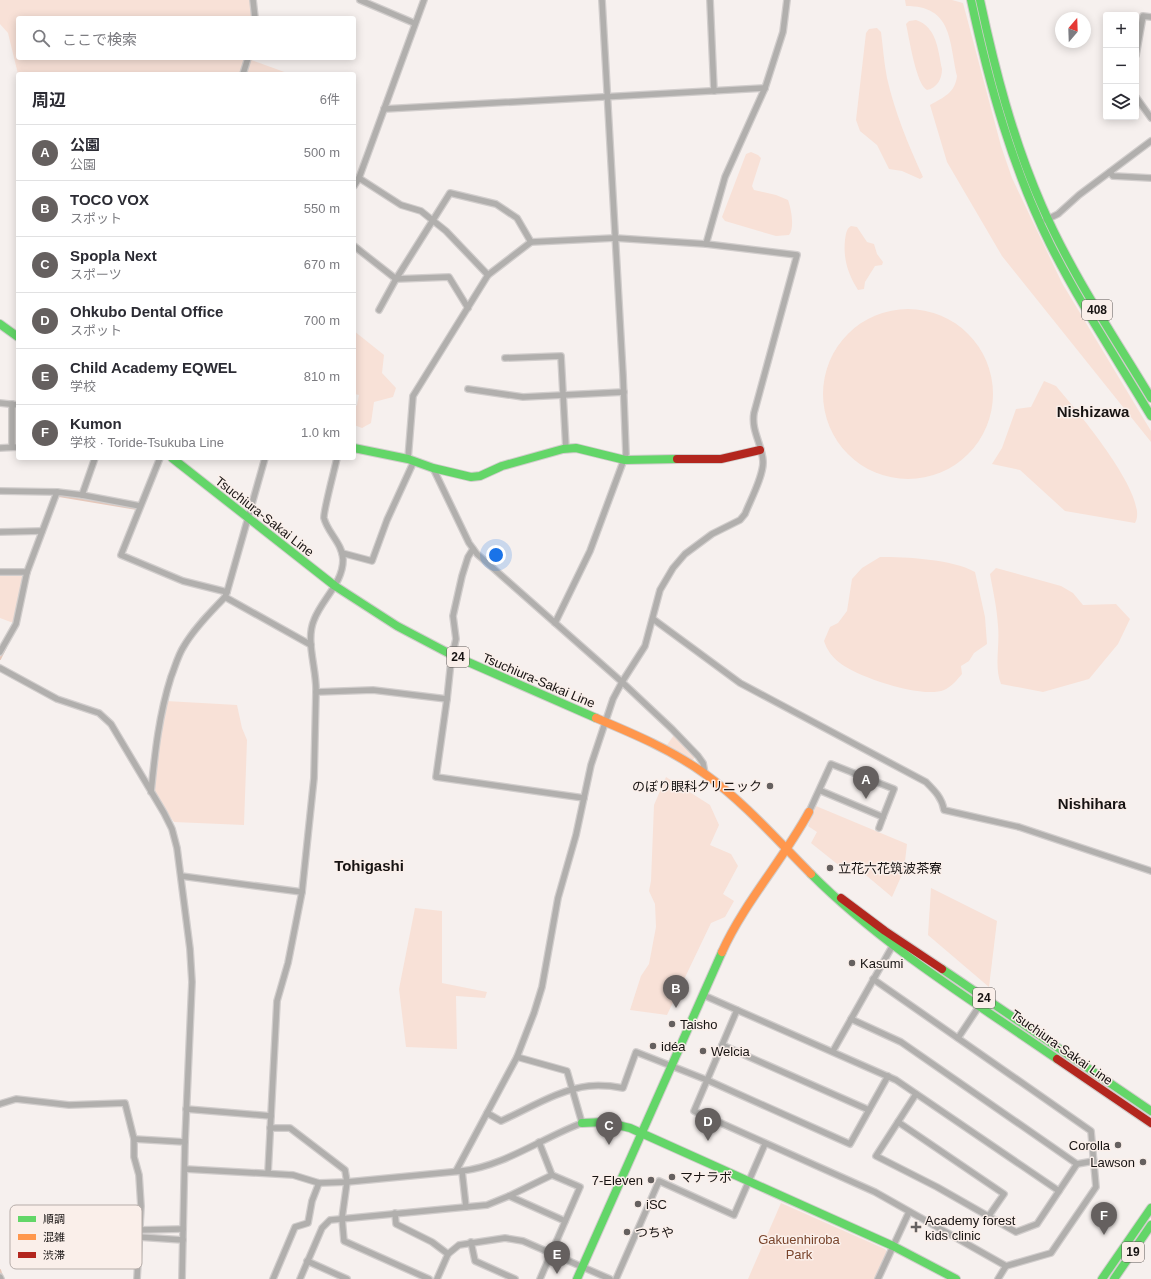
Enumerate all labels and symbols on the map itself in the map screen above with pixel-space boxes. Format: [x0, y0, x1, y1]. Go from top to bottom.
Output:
north arrow [1055, 12, 1091, 48]
road number: 408 [1082, 300, 1112, 320]
district label: Nishizawa [1057, 403, 1130, 420]
street label: Tsuchiura-Sakai Line [213, 473, 317, 559]
your location [486, 545, 506, 565]
road number: 24 [447, 647, 469, 667]
street label: Tsuchiura-Sakai Line [480, 650, 597, 711]
pin: A [853, 766, 879, 799]
place label: のぼり眼科クリニック [632, 779, 762, 794]
marker: のぼり眼科クリニック [765, 781, 775, 791]
district label: Nishihara [1058, 795, 1127, 812]
district label: Tohigashi [334, 857, 404, 874]
place label: 立花六花筑波茶寮 [838, 861, 942, 876]
marker: 立花六花筑波茶寮 [825, 863, 835, 873]
place label: Kasumi [860, 956, 903, 971]
marker: Kasumi [847, 958, 857, 968]
pin: B [663, 975, 689, 1008]
road number: 24 [973, 988, 995, 1008]
street label: Tsuchiura-Sakai Line [1008, 1007, 1115, 1088]
place label: Taisho [680, 1017, 718, 1032]
marker: Taisho [667, 1019, 677, 1029]
place label: idéa [661, 1039, 686, 1054]
marker: idéa [648, 1041, 658, 1051]
place label: Welcia [711, 1044, 751, 1059]
marker: Welcia [698, 1046, 708, 1056]
pin: D [695, 1108, 721, 1141]
pin: C [596, 1112, 622, 1145]
place label: Corolla [1069, 1138, 1111, 1153]
marker: Corolla [1113, 1140, 1123, 1150]
place label: Lawson [1090, 1155, 1135, 1170]
marker: Lawson [1138, 1157, 1148, 1167]
place label: マナラボ [680, 1170, 732, 1185]
marker: マナラボ [667, 1172, 677, 1182]
place label: 7-Eleven [592, 1173, 643, 1188]
marker: 7-Eleven [646, 1175, 656, 1185]
place label: iSC [646, 1197, 667, 1212]
marker: iSC [633, 1199, 643, 1209]
pin: F [1091, 1202, 1117, 1235]
legend [10, 1205, 142, 1269]
text: 順調 [43, 1213, 65, 1225]
place label: Academy forest kids clinic [925, 1213, 1016, 1243]
marker: Academy forest kids clinic [910, 1221, 922, 1233]
place label: つちや [635, 1225, 674, 1240]
marker: つちや [622, 1227, 632, 1237]
text: 混雑 [43, 1231, 65, 1243]
park label: Gakuenhiroba Park [758, 1232, 841, 1262]
pin: E [544, 1241, 570, 1274]
road number: 19 [1122, 1242, 1144, 1262]
text: 渋滞 [43, 1249, 65, 1261]

